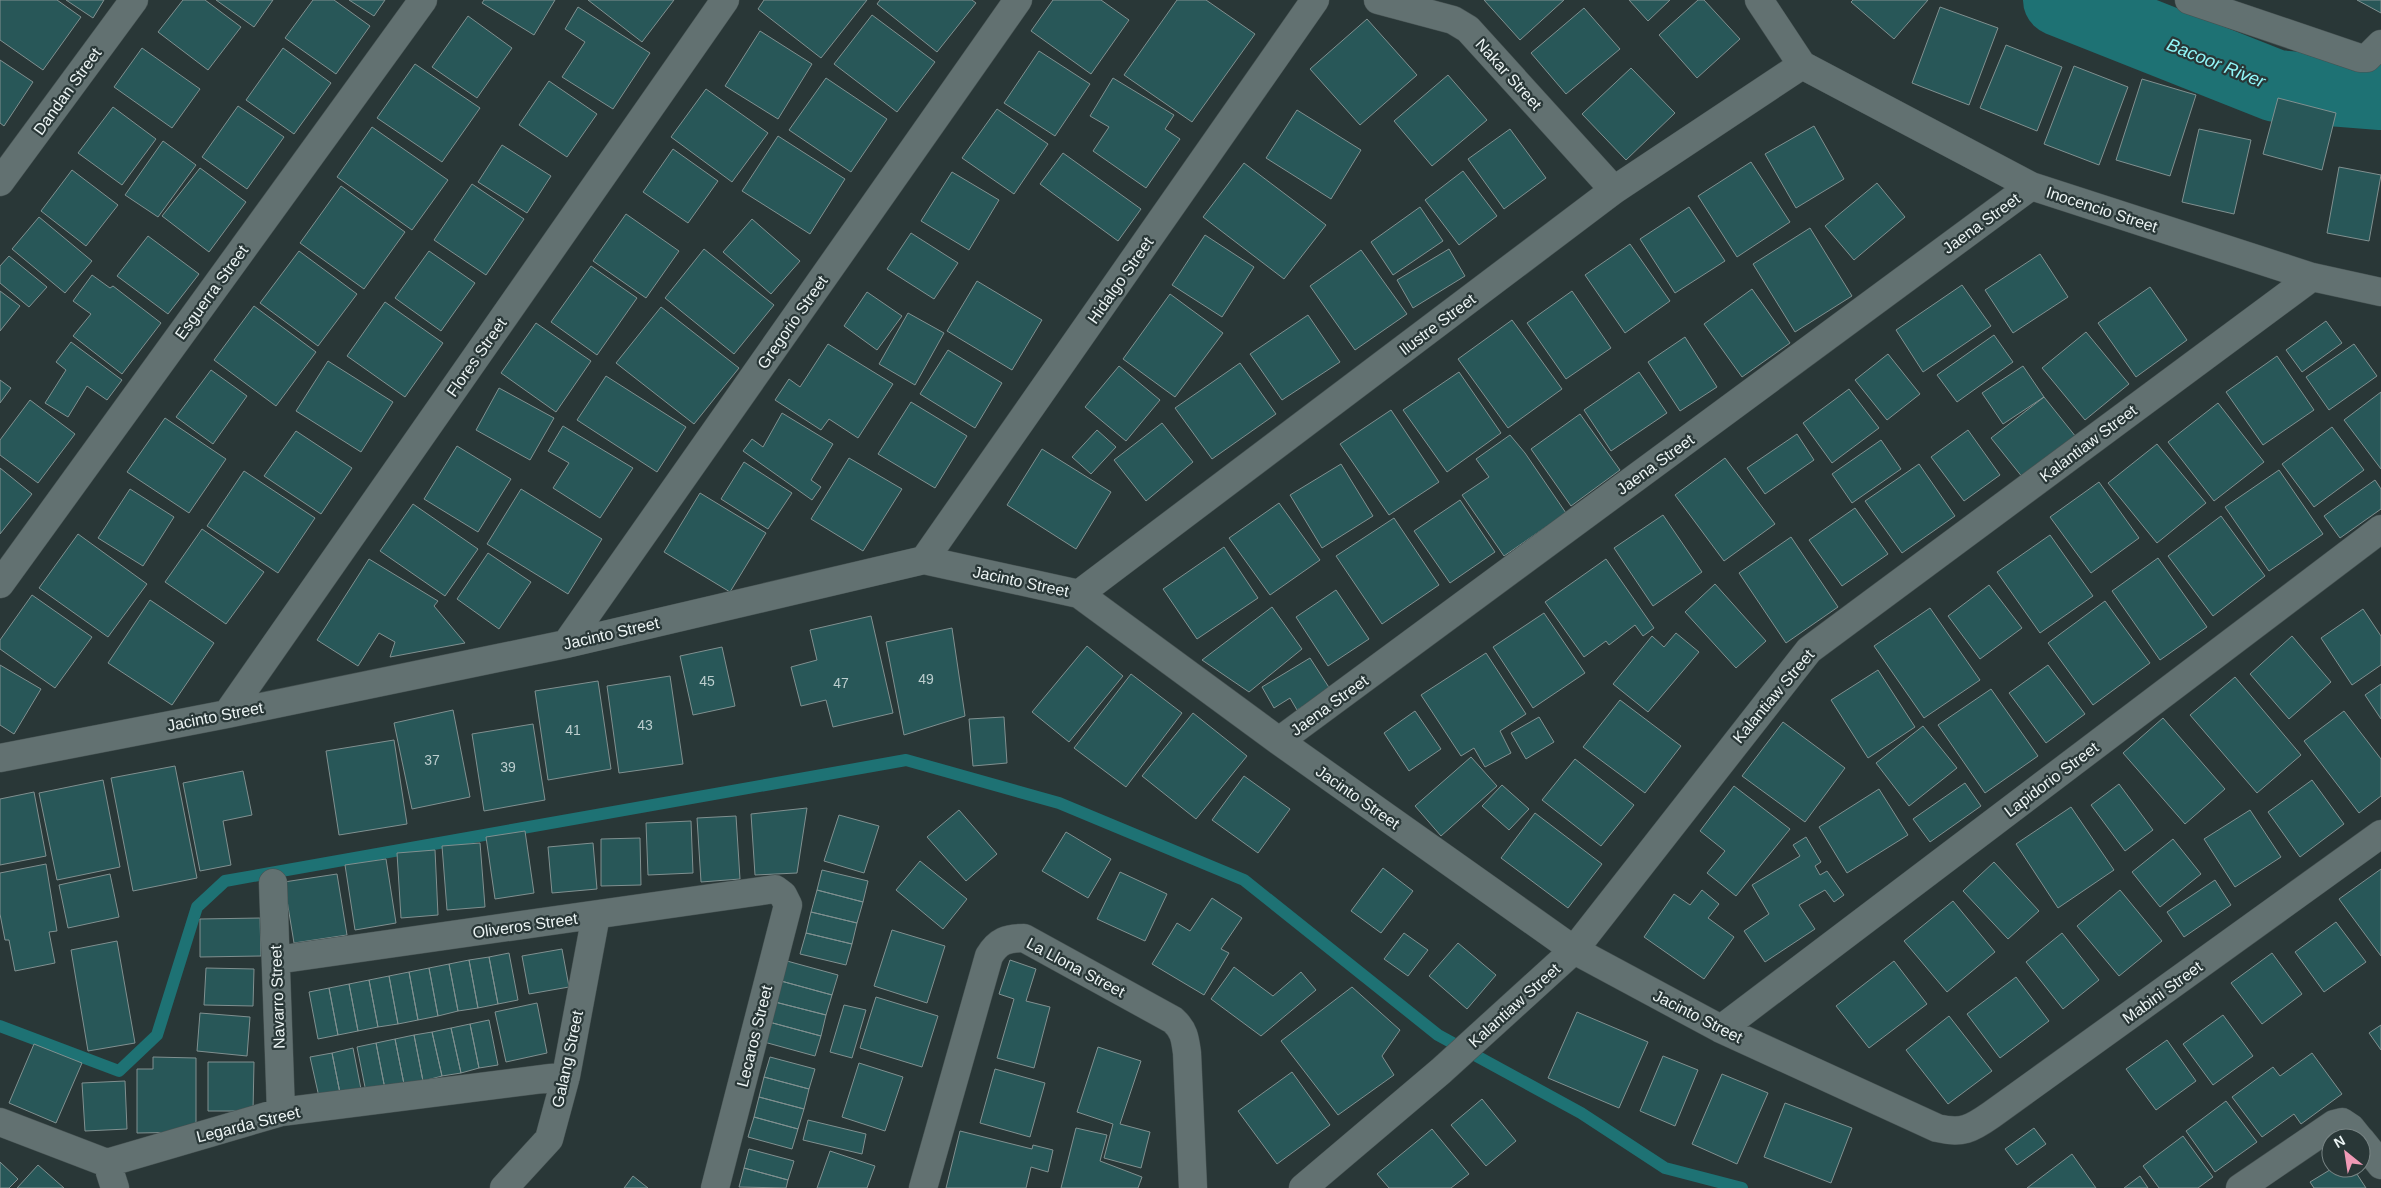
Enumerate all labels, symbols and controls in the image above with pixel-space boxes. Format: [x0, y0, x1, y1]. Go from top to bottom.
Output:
water label: Bacoor River [2164, 34, 2269, 92]
street label: Nakar Street [1472, 35, 1545, 114]
street label: Dandan Street [30, 44, 105, 138]
street label: Inocencio Street [2044, 184, 2160, 236]
street label: Jaena Street [1940, 190, 2023, 257]
street label: Hidalgo Street [1084, 233, 1157, 327]
street label: Esguerra Street [172, 242, 252, 343]
street label: Gregorio Street [754, 272, 831, 372]
street label: Ilustre Street [1396, 290, 1479, 358]
street label: Flores Street [443, 314, 510, 400]
street label: Kalantiaw Street [2037, 401, 2140, 485]
street label: Jaena Street [1614, 431, 1697, 498]
street label: Jacinto Street [971, 563, 1071, 600]
street label: Jacinto Street [562, 614, 661, 653]
street label: Kalantiaw Street [1729, 646, 1818, 746]
house number: 49 [918, 671, 934, 687]
street label: Jaena Street [1288, 672, 1371, 739]
house number: 45 [699, 673, 715, 689]
house number: 47 [833, 675, 849, 691]
street label: Jacinto Street [165, 699, 265, 734]
house number: 43 [637, 717, 653, 733]
house number: 41 [565, 722, 581, 738]
street label: Lapidorio Street [2001, 738, 2102, 820]
house number: 37 [424, 752, 440, 768]
house number: 39 [500, 759, 516, 775]
street label: Jacinto Street [1313, 762, 1403, 833]
street label: Oliveros Street [471, 910, 579, 941]
street label: La Llona Street [1024, 934, 1128, 1001]
street label: Navarro Street [267, 944, 288, 1049]
street label: Mabini Street [2119, 957, 2206, 1027]
street label: Kalantiaw Street [1465, 960, 1564, 1051]
street label: Lecaros Street [734, 983, 775, 1089]
street label: Jacinto Street [1650, 987, 1746, 1046]
street label: Galang Street [549, 1009, 586, 1109]
street label: Legarda Street [195, 1103, 302, 1146]
north arrow [2321, 1128, 2371, 1178]
text: N [2331, 1132, 2348, 1151]

